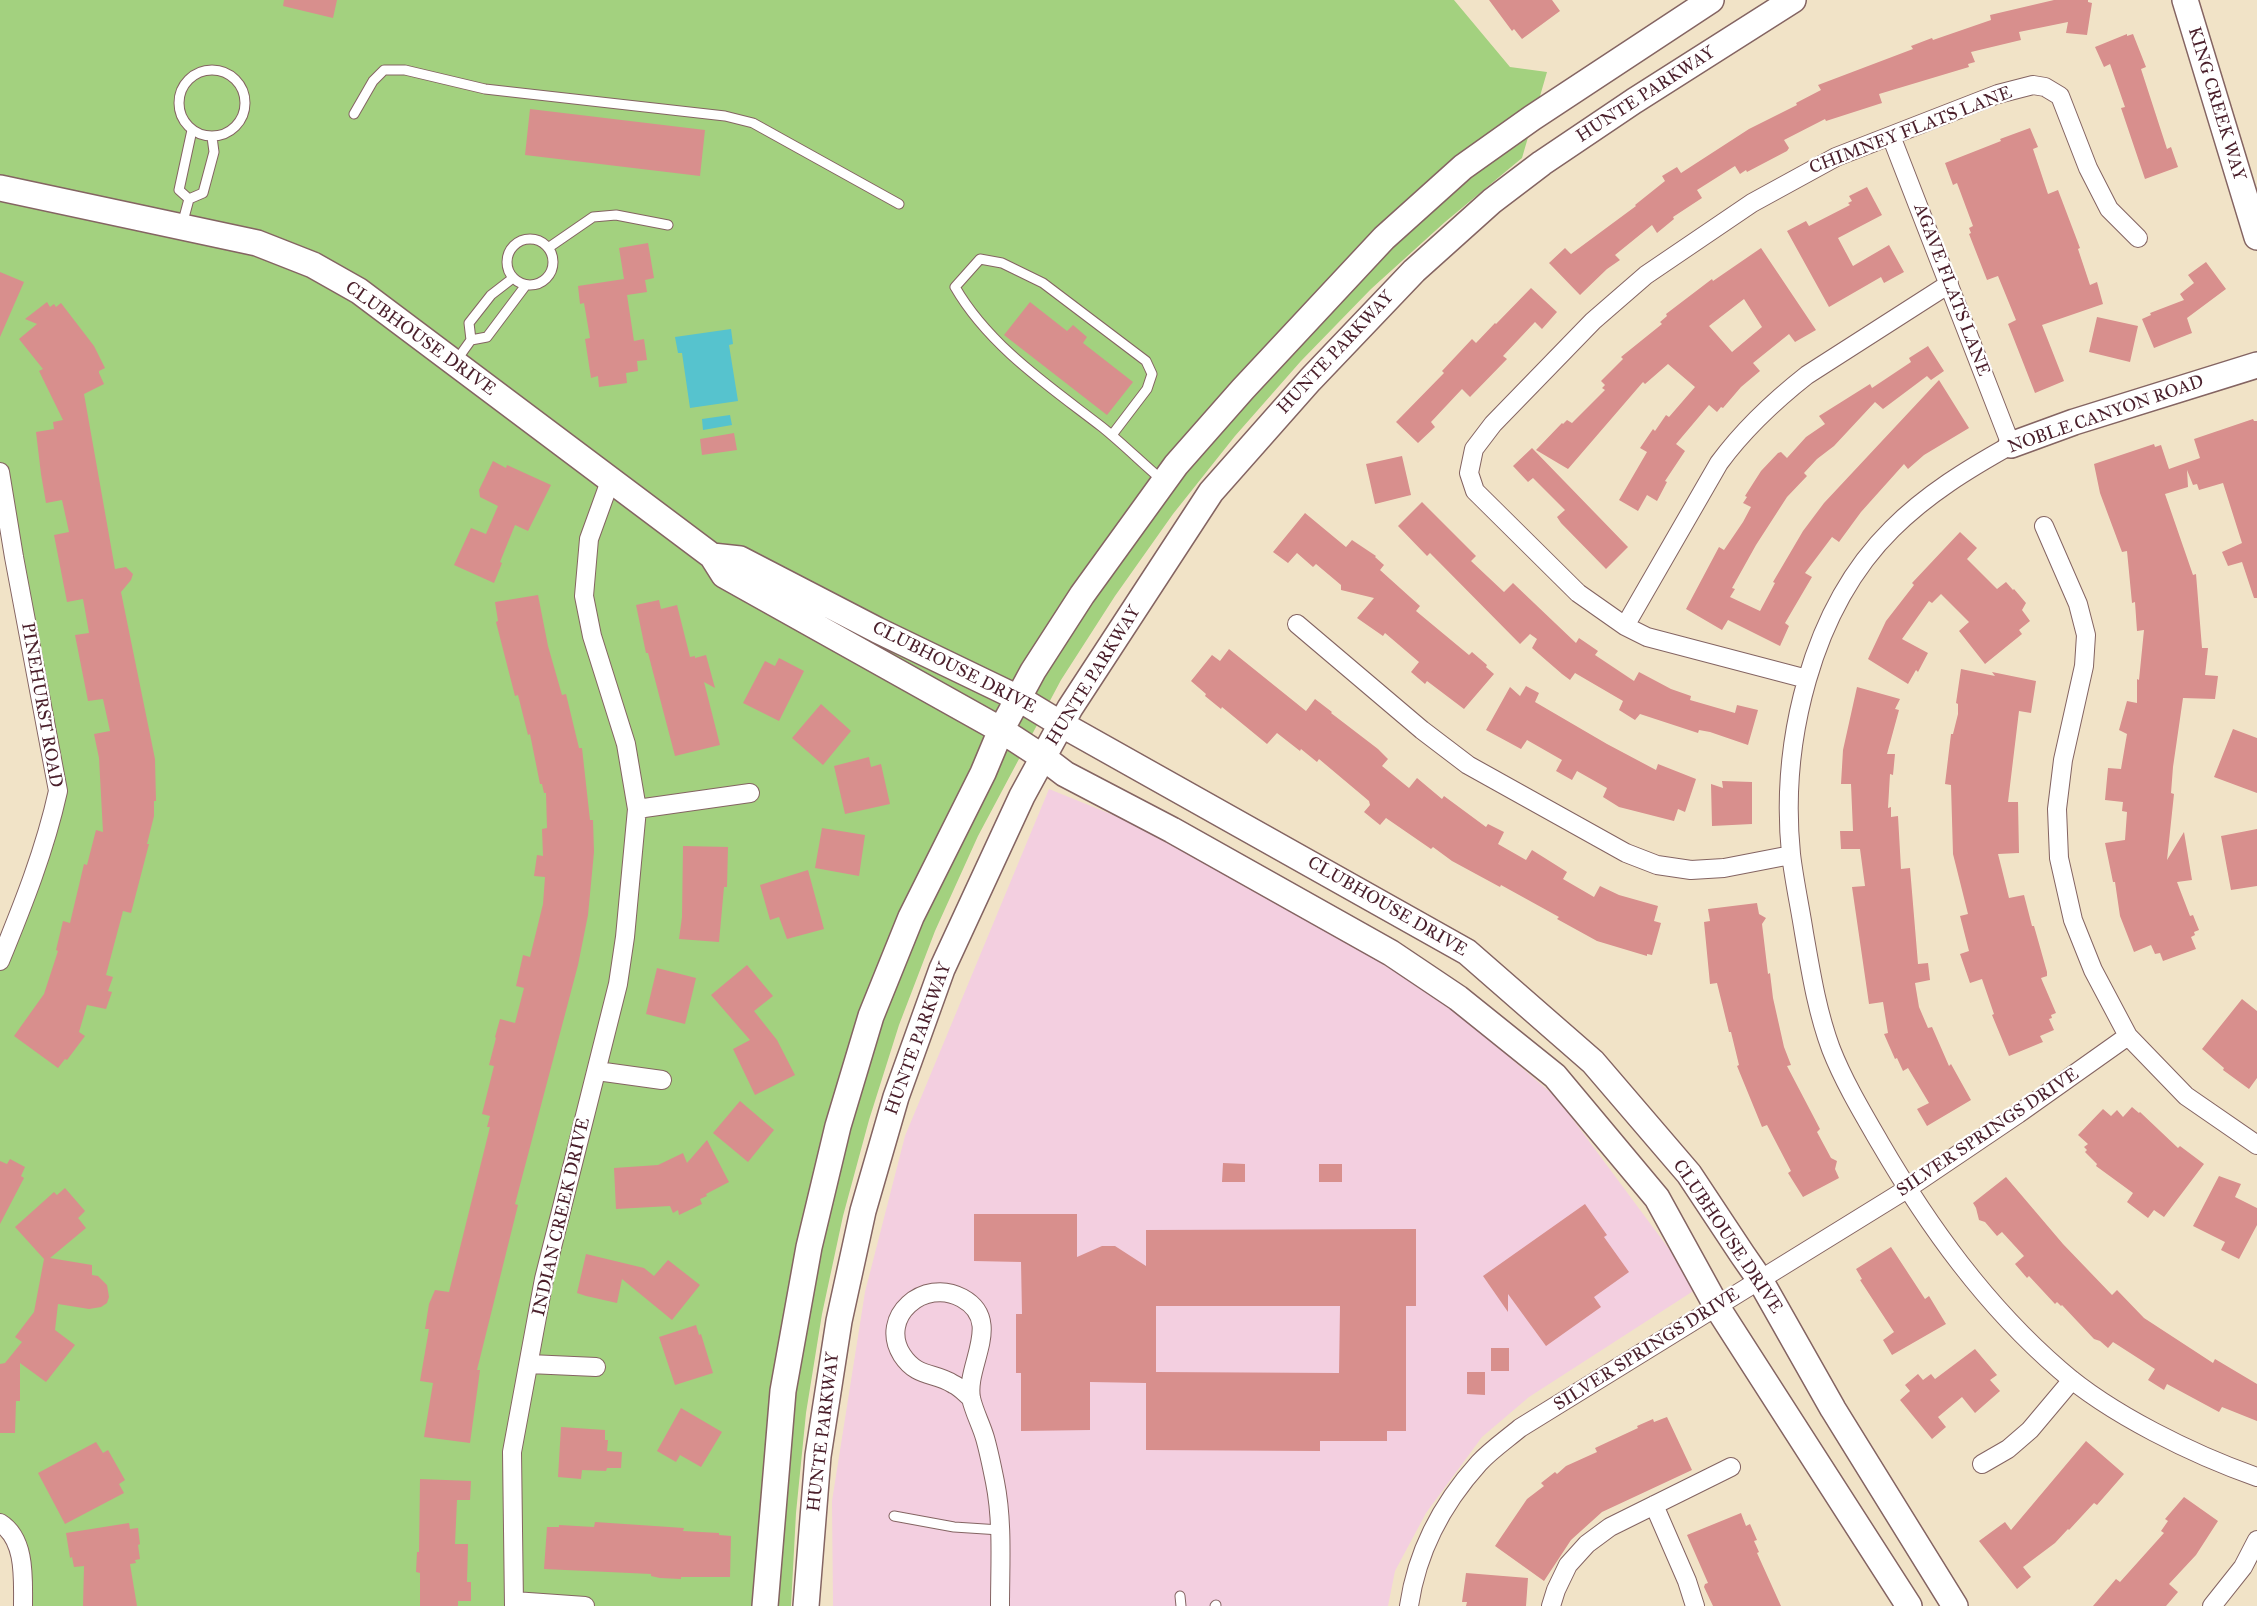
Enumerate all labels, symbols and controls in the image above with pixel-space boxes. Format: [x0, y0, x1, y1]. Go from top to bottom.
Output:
street label: KING CREEK WAY [2182, 25, 2250, 183]
street label: HUNTE PARKWAY [1573, 42, 1719, 148]
street label: CHIMNEY FLATS LANE [1807, 82, 2015, 180]
street label: AGAVE FLATS LANE [1908, 201, 1994, 379]
street label: CLUBHOUSE DRIVE [340, 277, 500, 401]
street label: HUNTE PARKWAY [1273, 287, 1399, 419]
street label: NOBLE CANYON ROAD [2005, 371, 2207, 459]
street label: HUNTE PARKWAY [1042, 602, 1146, 750]
street label: CLUBHOUSE DRIVE [868, 617, 1040, 719]
street label: PINEHURST ROAD [16, 621, 66, 789]
street label: CLUBHOUSE DRIVE [1303, 852, 1471, 962]
street label: HUNTE PARKWAY [881, 960, 957, 1118]
street label: SILVER SPRINGS DRIVE [1893, 1064, 2083, 1202]
street label: INDIAN CREEK DRIVE [529, 1116, 595, 1318]
street label: CLUBHOUSE DRIVE [1667, 1156, 1787, 1318]
street label: SILVER SPRINGS DRIVE [1550, 1284, 1744, 1416]
street label: HUNTE PARKWAY [803, 1351, 845, 1513]

